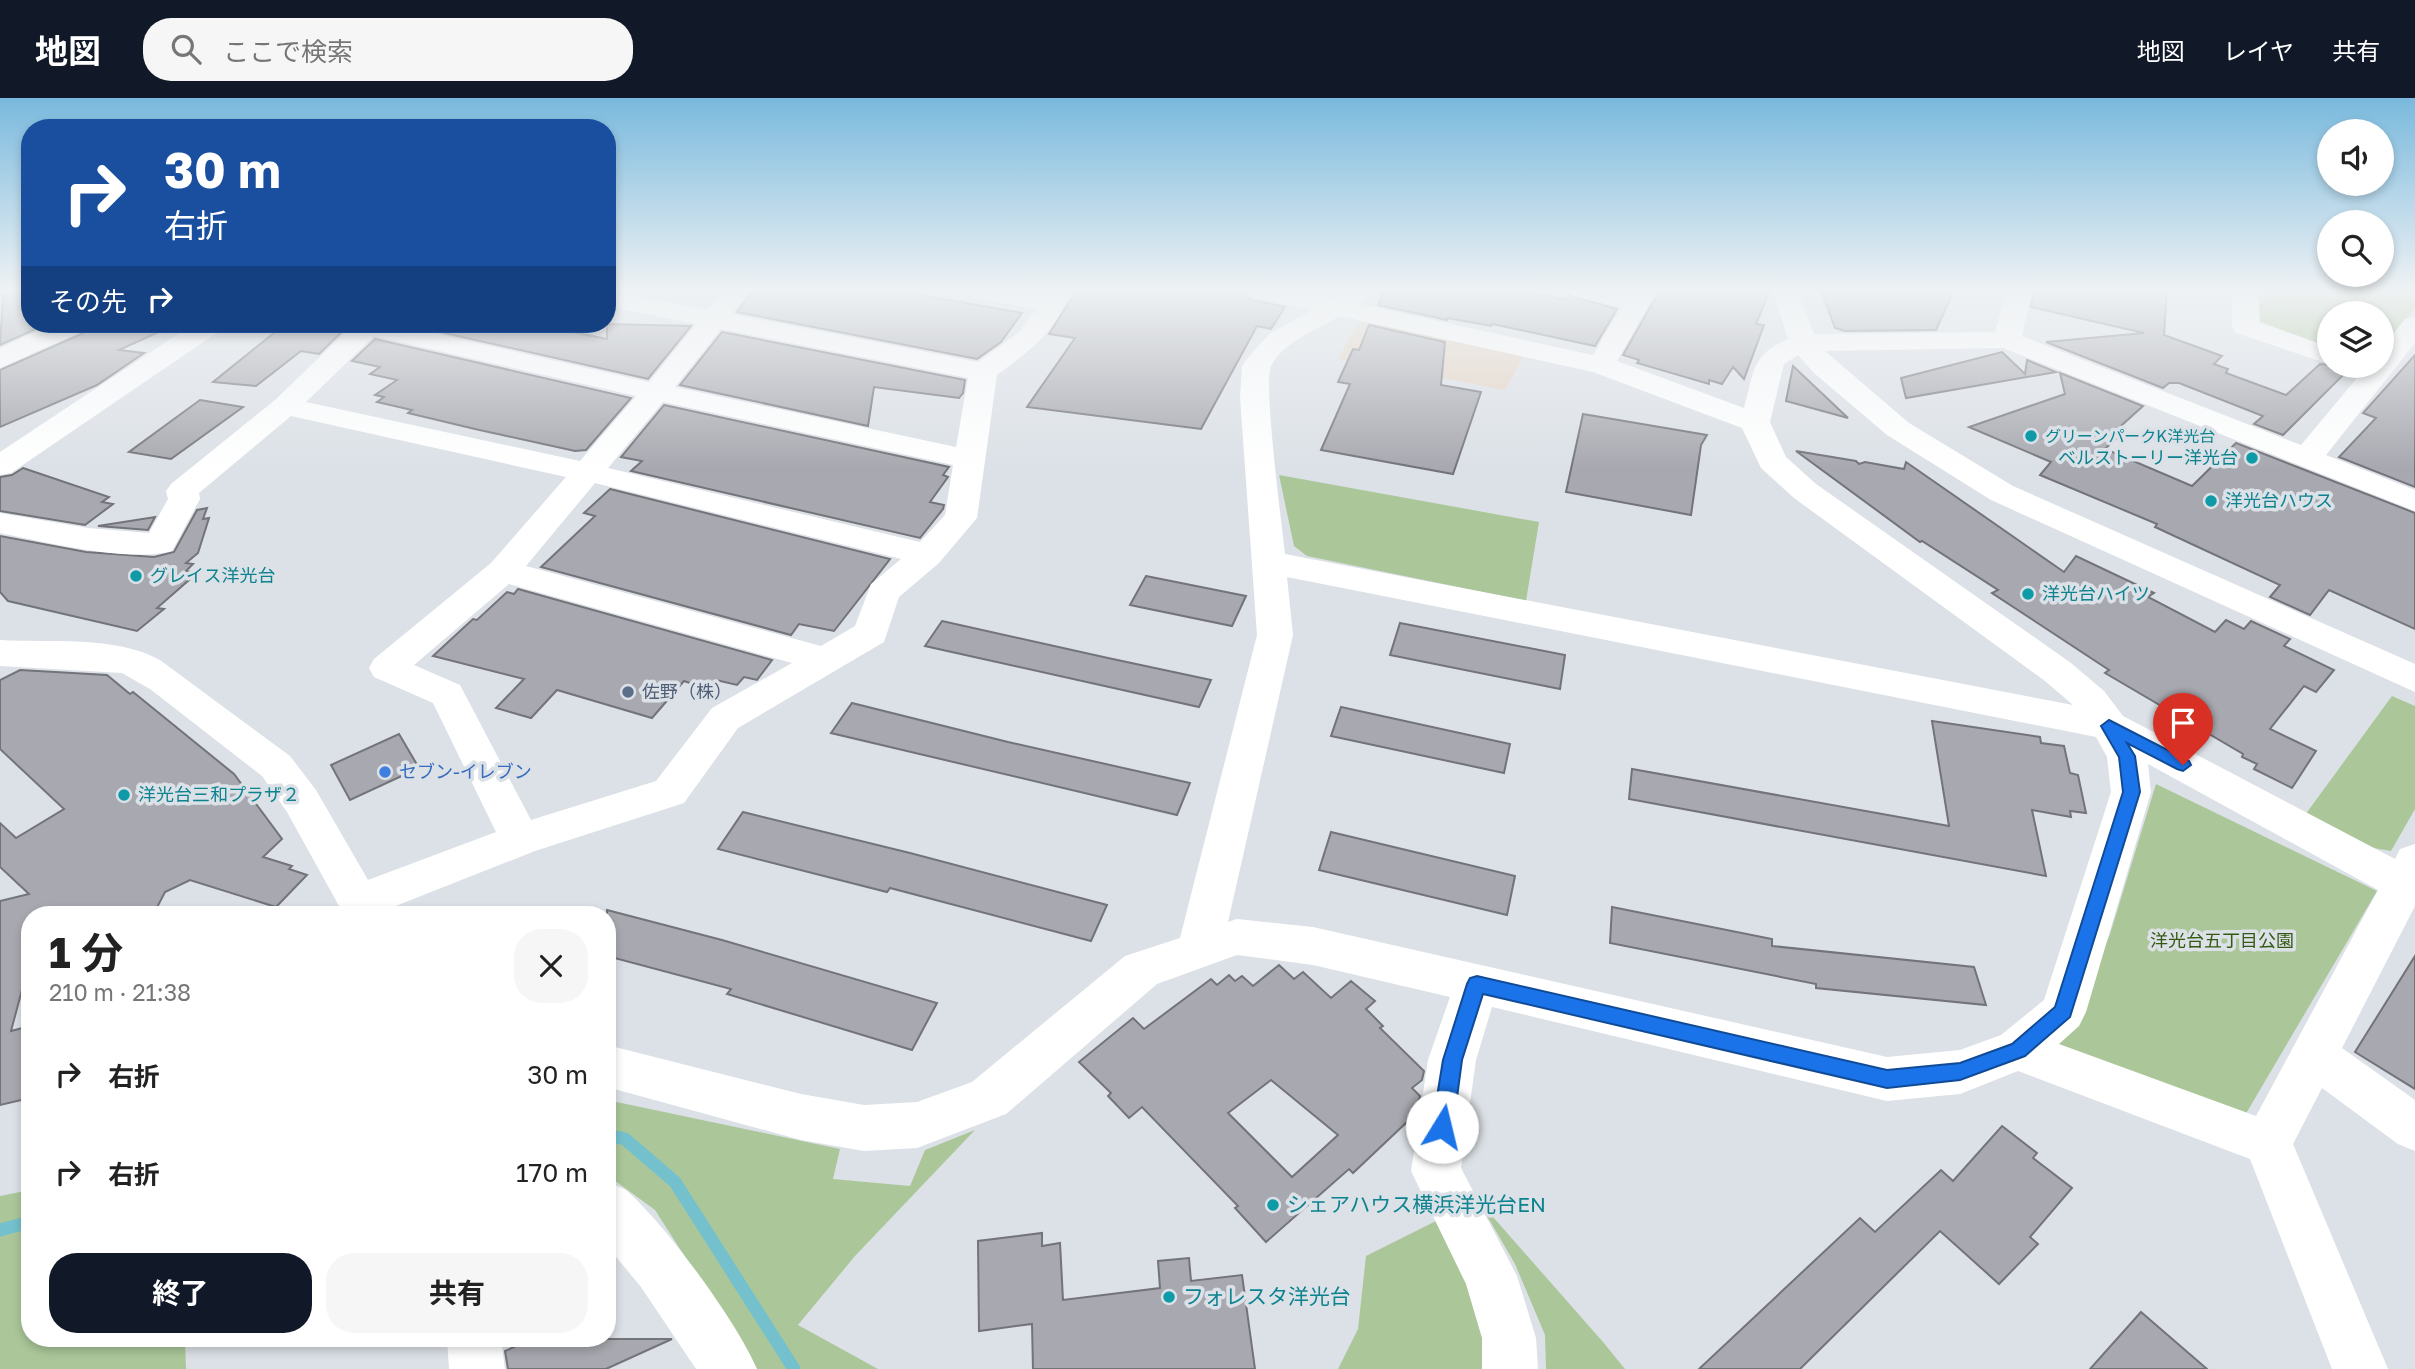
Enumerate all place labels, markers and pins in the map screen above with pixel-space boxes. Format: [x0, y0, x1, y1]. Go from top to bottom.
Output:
place label: グリーンパークK洋光台 [2045, 426, 2215, 446]
marker: グリーンパークK洋光台 [2023, 428, 2039, 444]
place label: ベルストーリー洋光台 [2058, 446, 2238, 468]
marker: ベルストーリー洋光台 [2244, 450, 2260, 466]
place label: 洋光台ハウス [2225, 489, 2333, 511]
marker: 洋光台ハウス [2203, 493, 2219, 509]
place label: グレイス洋光台 [150, 564, 275, 586]
marker: グレイス洋光台 [128, 568, 144, 584]
place label: 洋光台ハイツ [2042, 582, 2150, 604]
marker: 洋光台ハイツ [2020, 586, 2036, 602]
place label: 佐野（株） [642, 680, 732, 702]
marker: 佐野（株） [620, 684, 636, 700]
pin [2153, 693, 2213, 765]
place label: セブン-イレブン [399, 760, 532, 782]
marker: セブン-イレブン [377, 764, 393, 780]
place label: 洋光台三和プラザ２ [138, 783, 300, 805]
marker: 洋光台三和プラザ２ [116, 787, 132, 803]
place label: シェアハウス横浜洋光台EN [1287, 1191, 1546, 1217]
marker: シェアハウス横浜洋光台EN [1265, 1197, 1281, 1213]
place label: フォレスタ洋光台 [1183, 1283, 1351, 1309]
marker: フォレスタ洋光台 [1161, 1289, 1177, 1305]

